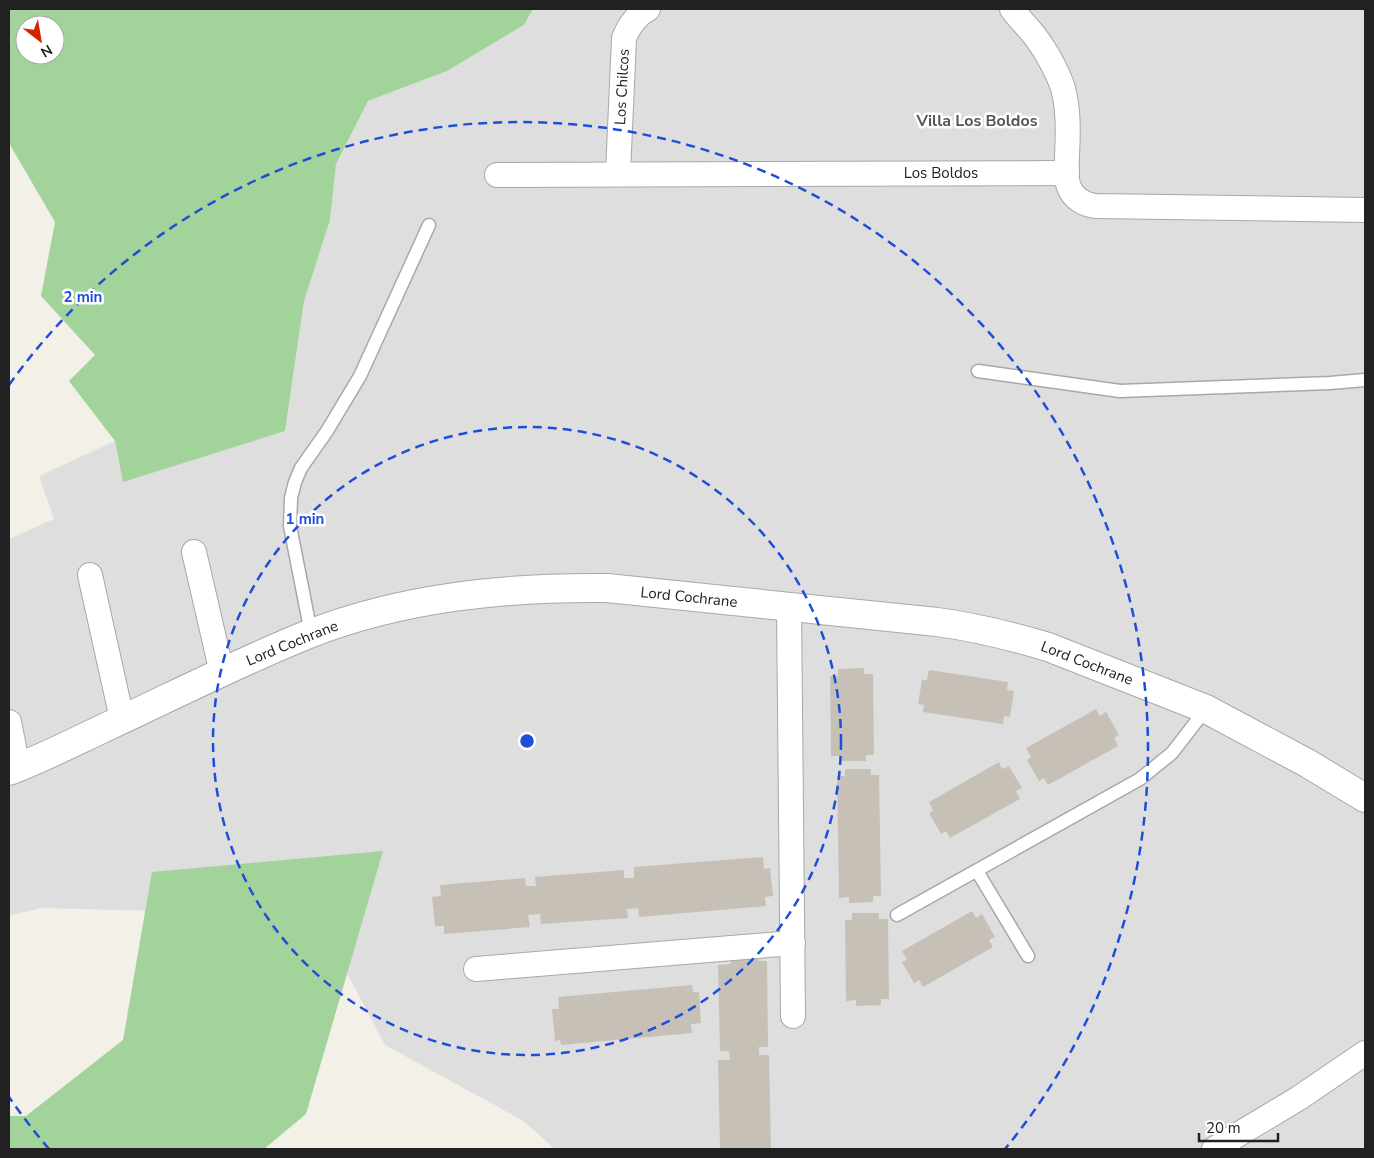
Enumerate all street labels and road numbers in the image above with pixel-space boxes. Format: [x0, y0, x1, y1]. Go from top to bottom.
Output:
street label: Los Chilcos [610, 48, 634, 126]
street label: Los Boldos [904, 163, 978, 183]
street label: Lord Cochrane [640, 582, 738, 612]
street label: Lord Cochrane [243, 615, 341, 671]
street label: Lord Cochrane [1038, 636, 1136, 690]

